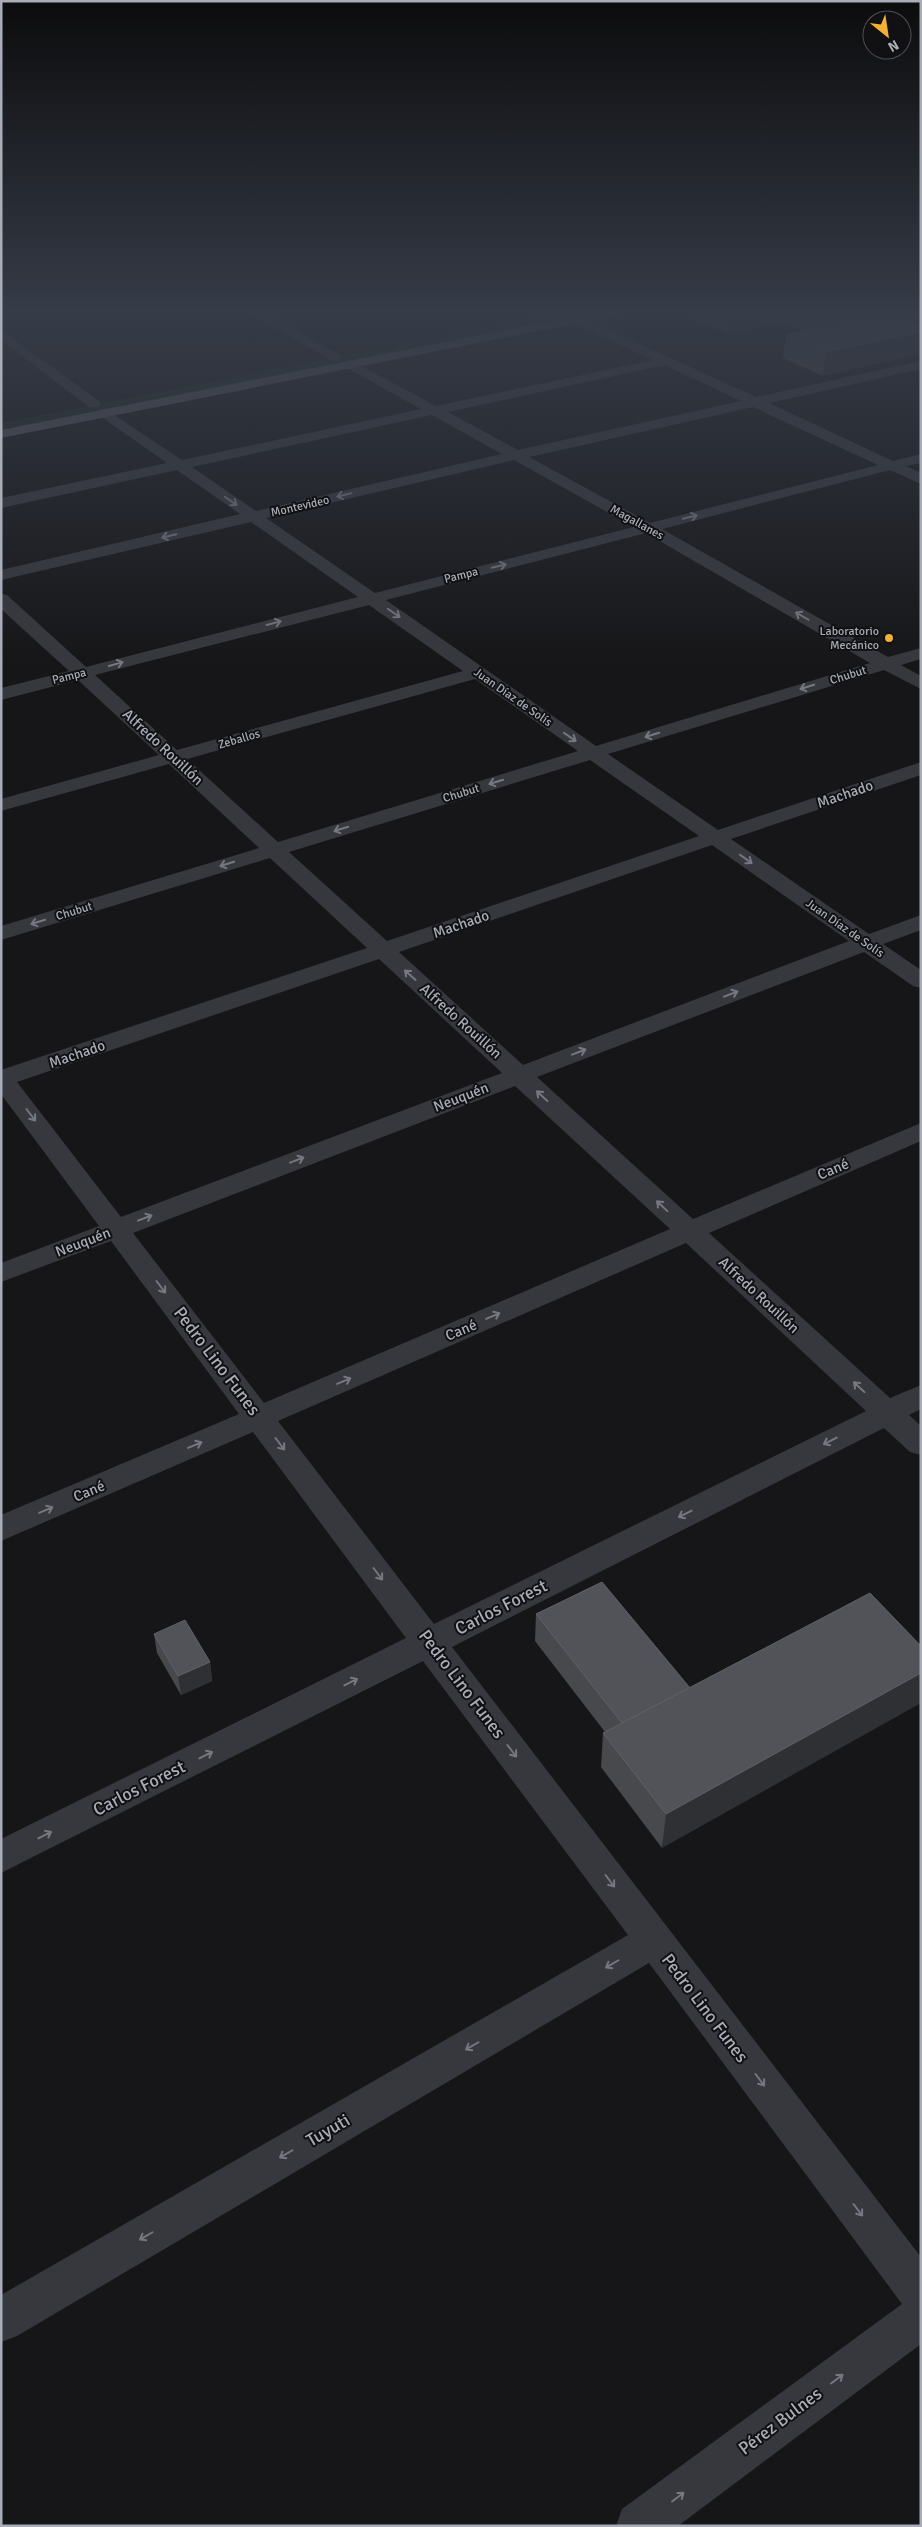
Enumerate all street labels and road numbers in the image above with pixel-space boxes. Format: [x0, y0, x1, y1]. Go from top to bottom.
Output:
street label: Montevideo [269, 492, 331, 520]
street label: Magallanes [607, 502, 666, 543]
street label: Pampa [443, 564, 480, 587]
street label: Chubut [828, 663, 868, 688]
street label: Pampa [51, 665, 88, 688]
street label: Juan Díaz de Solís [471, 665, 555, 730]
street label: Alfredo Rouillón [119, 705, 207, 789]
street label: Zeballos [216, 726, 262, 753]
street label: Machado [815, 776, 876, 812]
street label: Chubut [441, 781, 481, 806]
street label: Juan Díaz de Solís [803, 896, 887, 961]
street label: Chubut [54, 899, 94, 924]
street label: Machado [431, 906, 492, 942]
street label: Alfredo Rouillón [416, 980, 506, 1062]
street label: Machado [47, 1036, 108, 1072]
street label: Neuquén [431, 1078, 491, 1116]
street label: Cané [815, 1154, 851, 1184]
street label: Neuquén [53, 1223, 113, 1261]
street label: Alfredo Rouillón [715, 1253, 803, 1337]
street label: Pedro Lino Funes [169, 1302, 265, 1420]
street label: Cané [443, 1315, 479, 1345]
street label: Cané [71, 1476, 107, 1506]
street label: Carlos Forest [451, 1574, 551, 1640]
street label: Pedro Lino Funes [414, 1625, 510, 1743]
street label: Carlos Forest [89, 1755, 189, 1821]
street label: Pedro Lino Funes [657, 1949, 753, 2067]
street label: Tuyuti [302, 2109, 354, 2151]
street label: Pérez Bulnes [734, 2382, 826, 2459]

